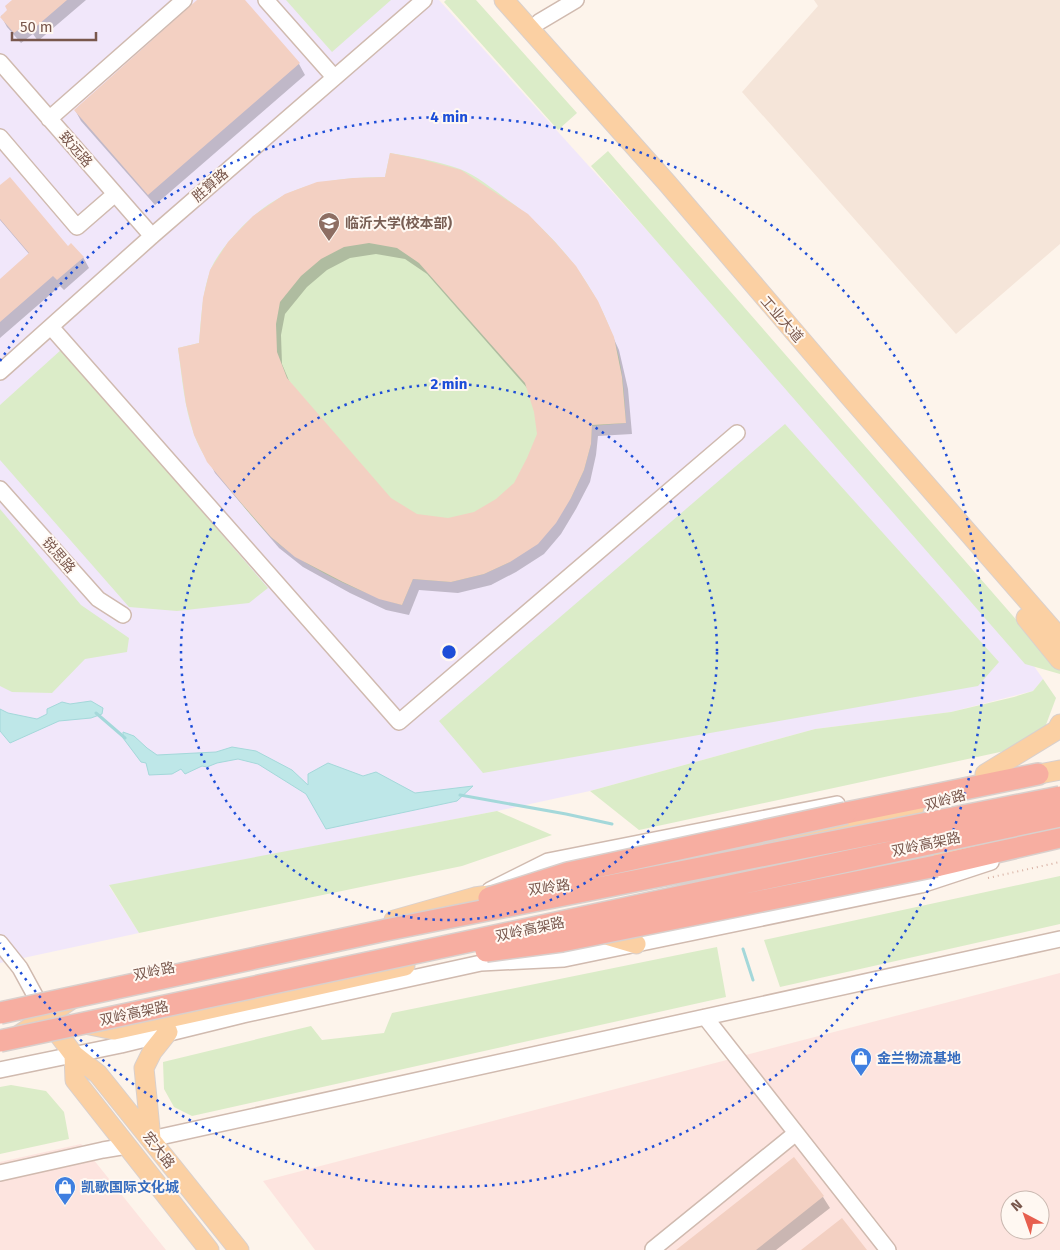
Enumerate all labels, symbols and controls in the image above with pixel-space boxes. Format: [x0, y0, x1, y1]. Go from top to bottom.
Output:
scale bar [12, 10, 96, 42]
text: 50 m [20, 18, 53, 36]
text: 4 min [430, 108, 468, 126]
street label: 致远路 [55, 128, 96, 171]
street label: 胜算路 [189, 165, 232, 206]
school or university icon: 临沂大学(校本部) [317, 211, 341, 242]
place label: 临沂大学(校本部) [345, 215, 453, 232]
street label: 工业大道 [757, 293, 806, 346]
text: 2 min [431, 375, 467, 393]
street label: 锐思路 [38, 534, 79, 577]
centre of rings [440, 643, 458, 661]
street label: 双岭路 [923, 787, 968, 814]
street label: 双岭高架路 [890, 829, 962, 860]
street label: 双岭路 [527, 876, 571, 899]
street label: 双岭高架路 [494, 914, 566, 945]
street label: 双岭路 [132, 959, 176, 984]
street label: 双岭高架路 [98, 998, 170, 1029]
shop icon: 金兰物流基地 [849, 1046, 873, 1077]
place label: 金兰物流基地 [877, 1050, 961, 1067]
street label: 宏大路 [139, 1129, 178, 1172]
shop icon: 凯歌国际文化城 [53, 1175, 77, 1206]
place label: 凯歌国际文化城 [81, 1179, 179, 1196]
north arrow [1000, 1190, 1050, 1240]
text: N [1008, 1196, 1026, 1215]

